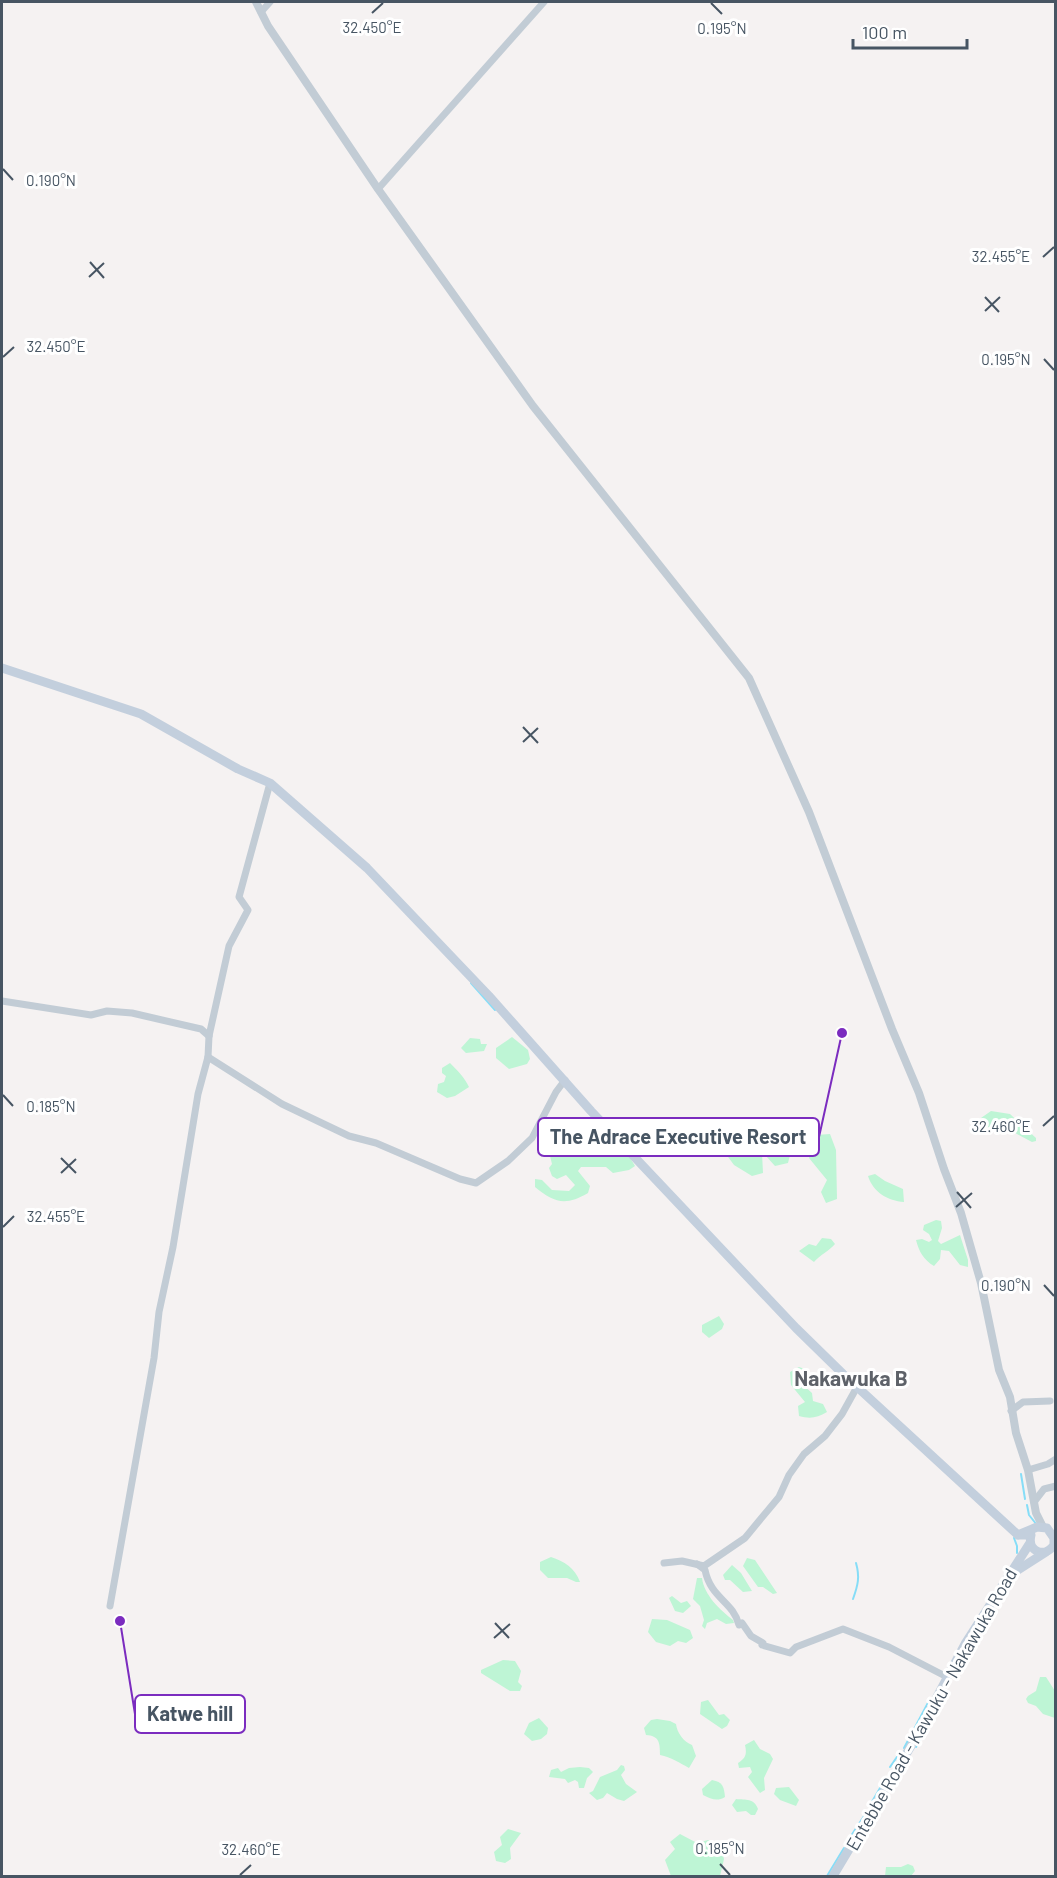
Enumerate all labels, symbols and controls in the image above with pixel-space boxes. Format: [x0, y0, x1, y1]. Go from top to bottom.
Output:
scale bar [853, 12, 967, 50]
text: 32.450°E [342, 18, 402, 36]
text: 0.195°N [697, 19, 747, 37]
text: 100 m [862, 21, 907, 43]
text: 0.190°N [26, 171, 76, 189]
text: 32.455°E [972, 247, 1030, 265]
text: 32.450°E [26, 337, 86, 355]
text: 0.195°N [981, 350, 1031, 368]
text: 0.185°N [26, 1097, 76, 1115]
text: 32.460°E [971, 1117, 1031, 1135]
callout: The Adrace Executive Resort [538, 1118, 819, 1156]
text: The Adrace Executive Resort [550, 1124, 806, 1148]
text: 32.455°E [27, 1207, 85, 1225]
text: 0.190°N [981, 1276, 1031, 1294]
district label: Nakawuka B [794, 1365, 908, 1390]
street label: Entebbe Road - Kawuku - Nakawuka Road [841, 1564, 1021, 1854]
callout: Katwe hill [135, 1695, 245, 1733]
text: Katwe hill [147, 1701, 233, 1725]
text: 0.185°N [695, 1839, 745, 1857]
text: 32.460°E [221, 1840, 281, 1858]

